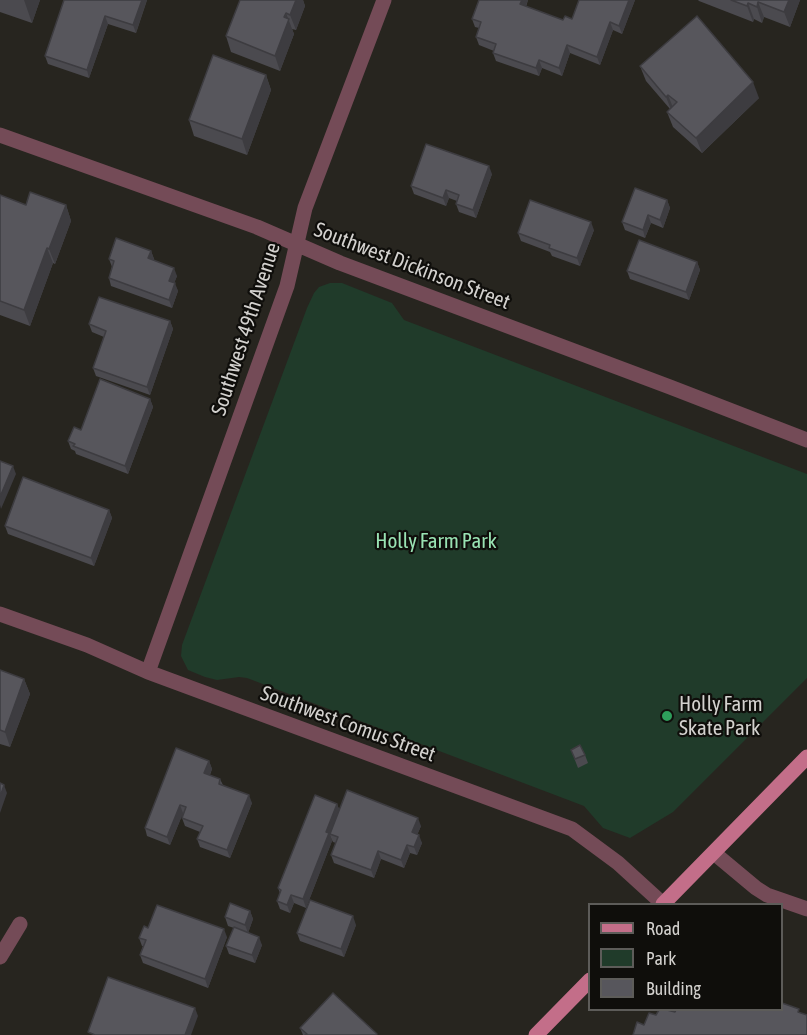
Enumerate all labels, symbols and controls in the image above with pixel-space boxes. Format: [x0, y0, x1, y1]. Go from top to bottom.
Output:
street label: Southwest Dickinson Street [311, 217, 513, 315]
street label: Southwest 49th Avenue [206, 239, 286, 419]
park label: Holly Farm Park [375, 528, 497, 554]
street label: Southwest Comus Street [257, 681, 439, 767]
place label: Holly Farm Skate Park [679, 691, 763, 741]
marker: Holly Farm Skate Park [660, 709, 674, 723]
legend [588, 903, 783, 1011]
text: Road [646, 918, 680, 939]
text: Park [646, 948, 676, 969]
text: Building [646, 978, 701, 999]

